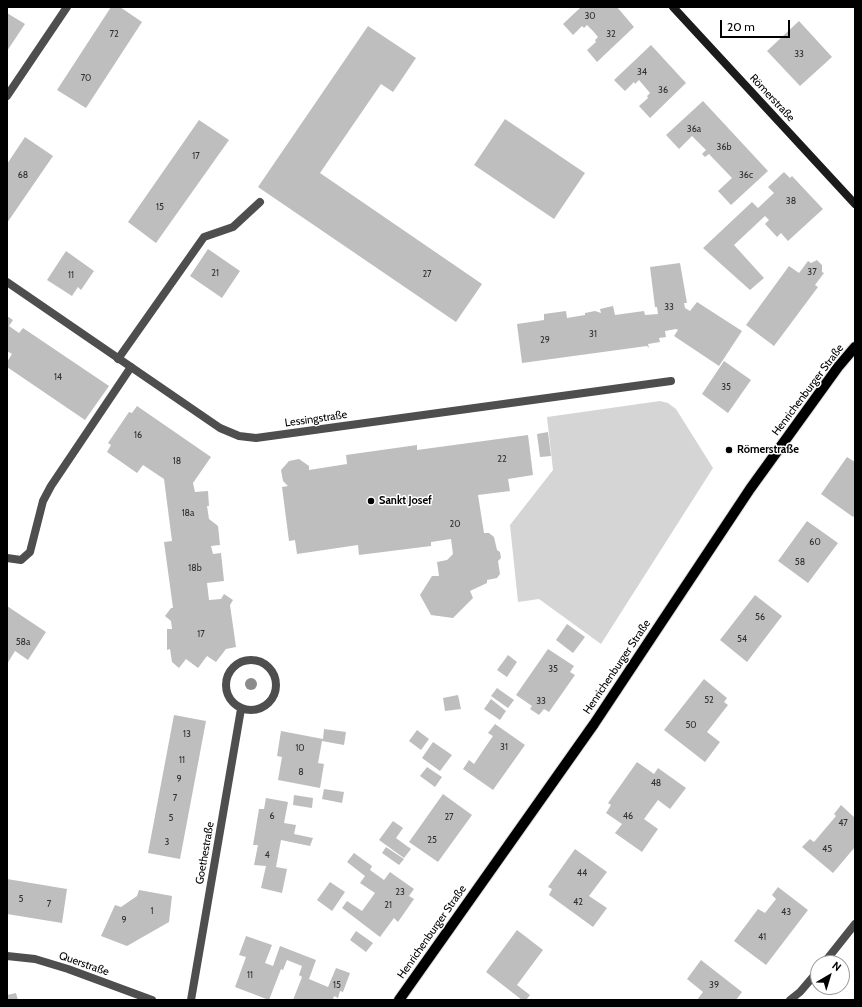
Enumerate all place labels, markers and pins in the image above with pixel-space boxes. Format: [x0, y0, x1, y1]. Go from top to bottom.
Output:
place label: Römerstraße [737, 443, 799, 457]
marker: Römerstraße [724, 445, 734, 455]
place label: Sankt Josef [379, 494, 432, 508]
marker: Sankt Josef [366, 496, 376, 506]

